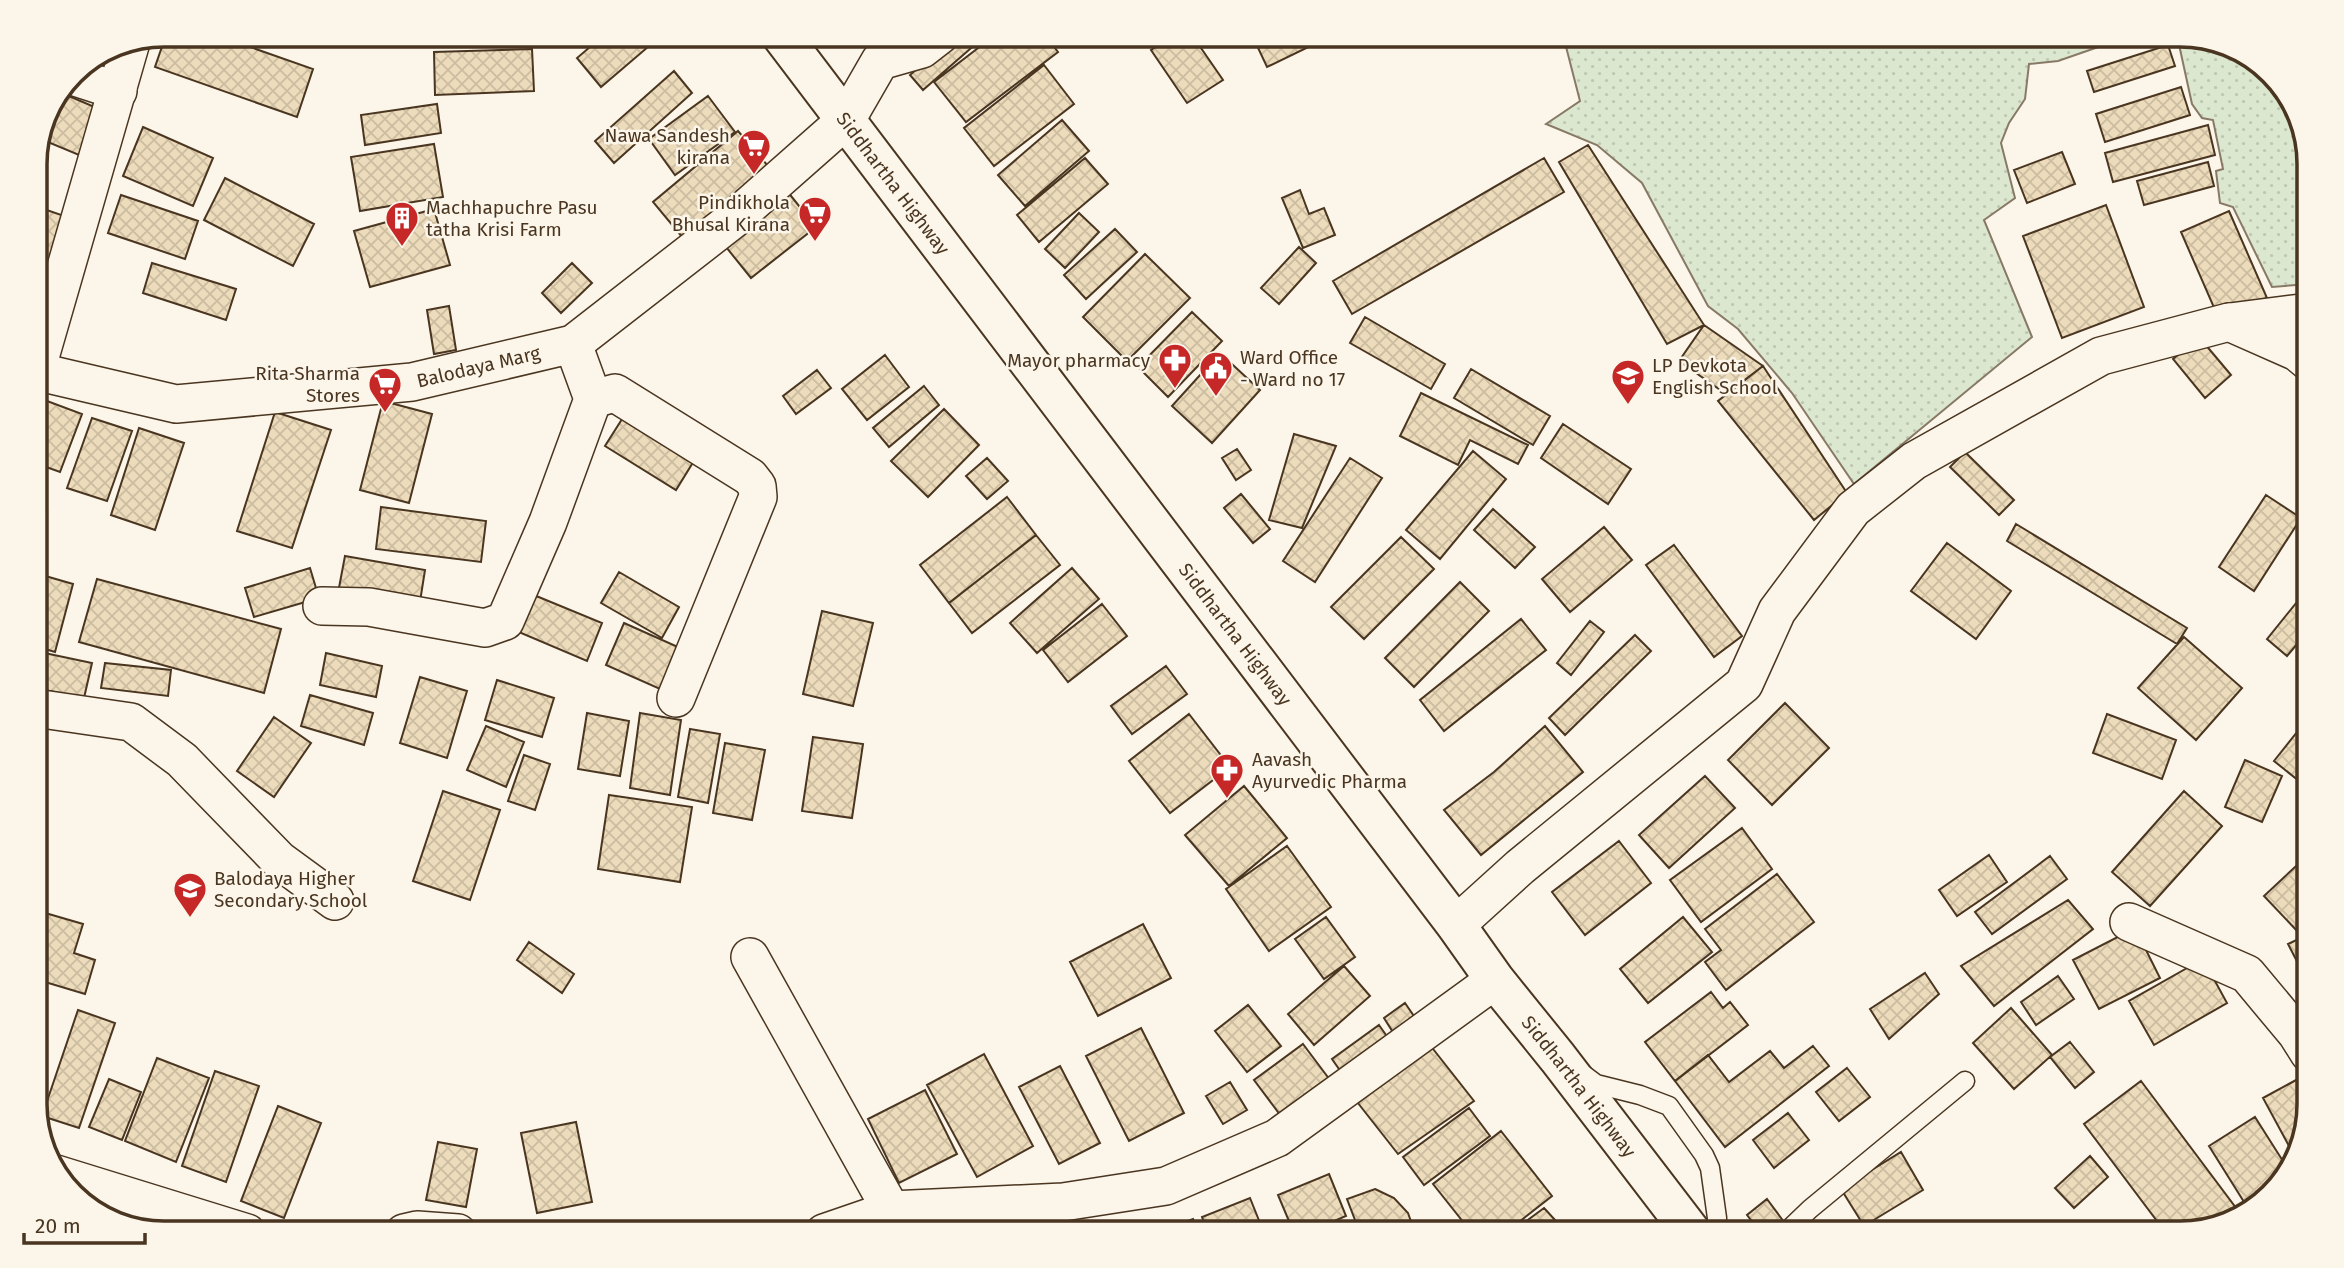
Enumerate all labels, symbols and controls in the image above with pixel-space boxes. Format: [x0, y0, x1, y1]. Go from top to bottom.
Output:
street label: Siddhartha Highway [832, 108, 955, 260]
place label: Nawa Sandesh kirana [604, 124, 730, 169]
supermarket icon: Nawa Sandesh kirana [735, 127, 773, 176]
place label: Pindikhola Bhusal Kirana [672, 191, 790, 236]
supermarket icon: Pindikhola Bhusal Kirana [796, 194, 834, 243]
place label: Machhapuchre Pasu tatha Krisi Farm [426, 196, 598, 241]
building icon: Machhapuchre Pasu tatha Krisi Farm [383, 199, 421, 248]
street label: Balodaya Marg [414, 341, 543, 393]
pharmacy icon: Mayor pharmacy [1156, 341, 1194, 390]
place label: Ward Office - Ward no 17 [1240, 346, 1345, 391]
place label: Mayor pharmacy [1007, 349, 1151, 372]
public building icon: Ward Office - Ward no 17 [1197, 349, 1235, 398]
place label: LP Devkota English School [1652, 354, 1778, 399]
school or university icon: LP Devkota English School [1609, 357, 1647, 406]
place label: Rita Sharma Stores [255, 362, 360, 407]
supermarket icon: Rita Sharma Stores [366, 365, 404, 414]
street label: Siddhartha Highway [1174, 559, 1297, 711]
place label: Aavash Ayurvedic Pharma [1252, 748, 1407, 793]
pharmacy icon: Aavash Ayurvedic Pharma [1208, 751, 1246, 800]
place label: Balodaya Higher Secondary School [214, 867, 368, 912]
school or university icon: Balodaya Higher Secondary School [171, 870, 209, 919]
street label: Siddhartha Highway [1517, 1011, 1641, 1162]
scale bar [24, 1202, 145, 1246]
text: 20 m [35, 1213, 81, 1239]

